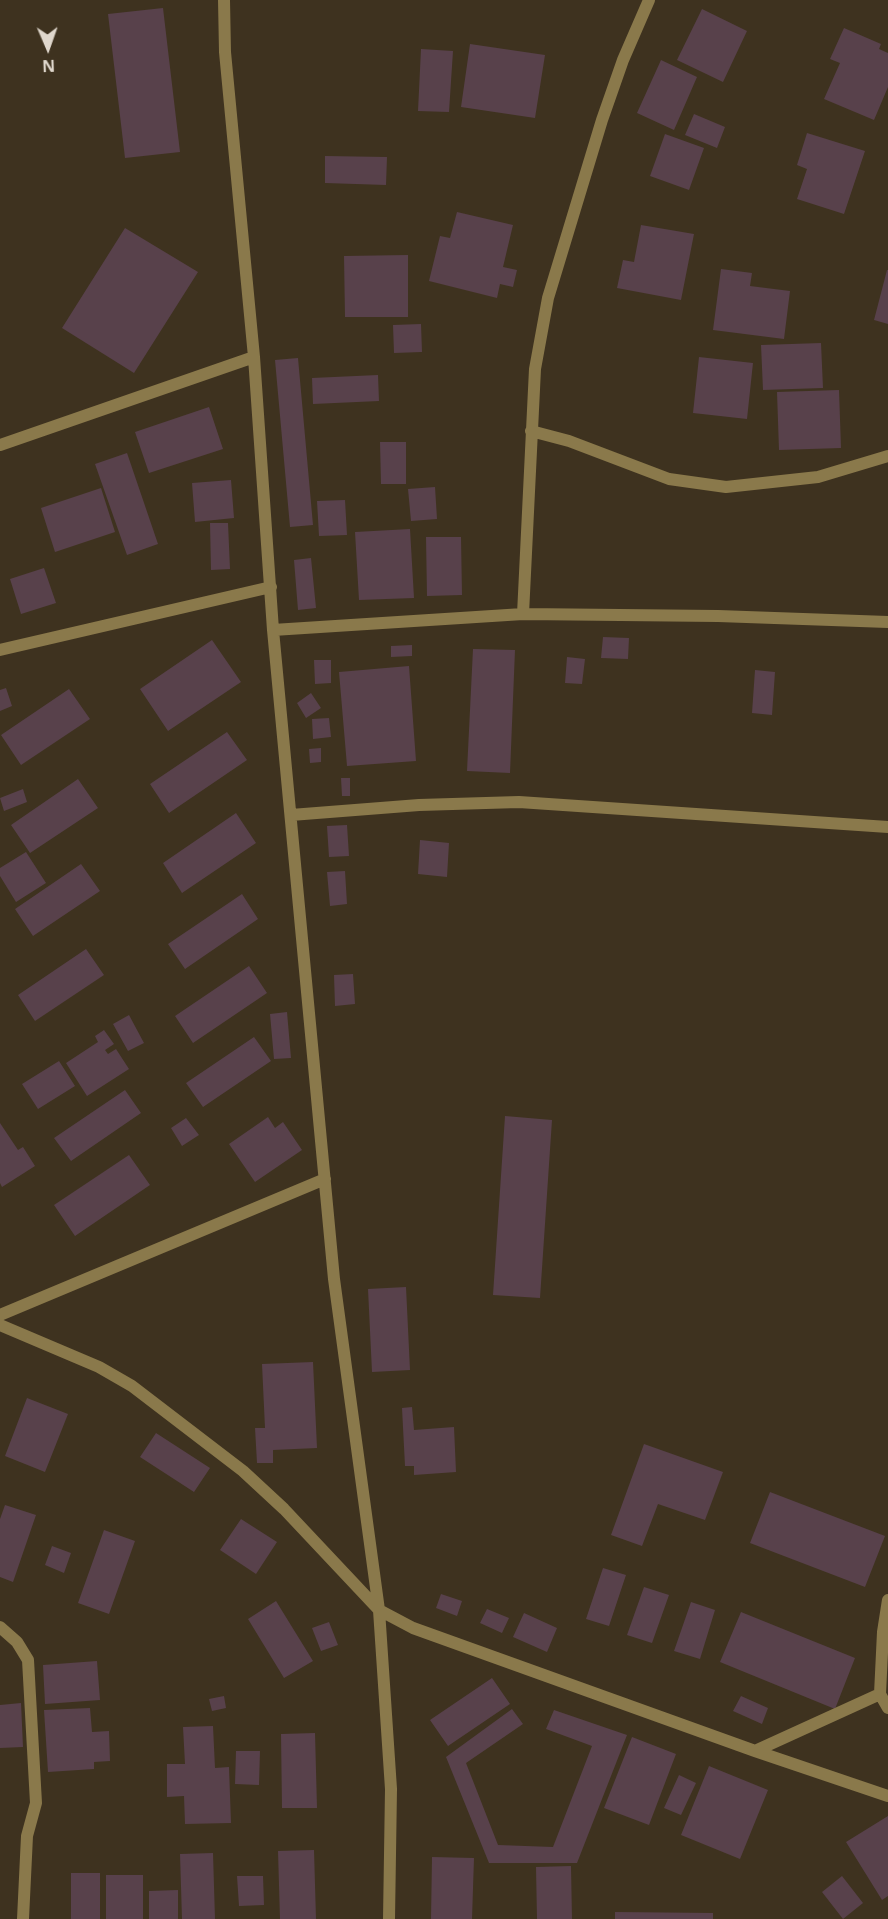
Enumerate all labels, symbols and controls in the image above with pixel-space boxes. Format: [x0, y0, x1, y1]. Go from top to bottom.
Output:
north arrow [18, 18, 78, 78]
text: N [42, 55, 56, 77]

